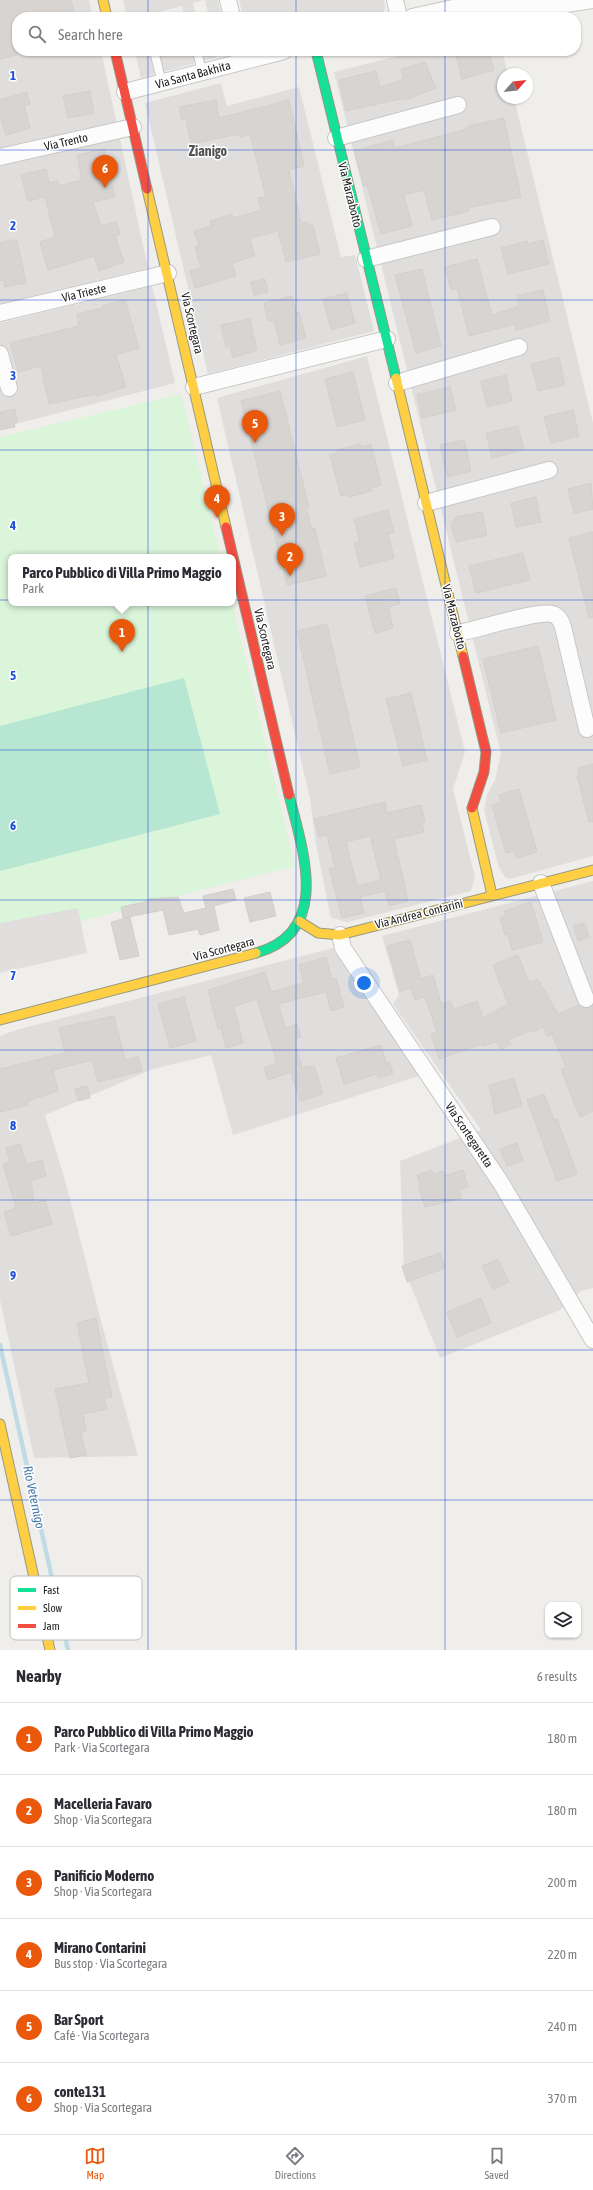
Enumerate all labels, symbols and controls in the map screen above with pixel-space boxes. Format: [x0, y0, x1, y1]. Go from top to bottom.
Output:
search box [12, 12, 581, 56]
icon: search [26, 23, 48, 45]
text: Search here [58, 26, 123, 43]
street label: Via Santa Bakhita [154, 58, 232, 92]
text: 1 [10, 68, 16, 83]
north arrow [497, 68, 533, 104]
street label: Via Trento [43, 130, 89, 154]
district label: Zianigo [189, 143, 228, 159]
pin: 6 [92, 155, 118, 188]
street label: Via Marzabotto [335, 161, 365, 229]
text: 2 [10, 218, 16, 233]
street label: Via Trieste [60, 281, 108, 305]
street label: Via Scortegara [178, 291, 206, 355]
text: 3 [10, 368, 16, 383]
pin: 5 [242, 410, 268, 443]
pin: 4 [204, 485, 230, 518]
pin: 3 [269, 503, 295, 536]
text: 4 [9, 518, 16, 533]
pin: 2 [277, 543, 303, 576]
popup [8, 554, 236, 606]
text: Parco Pubblico di Villa Primo Maggio [22, 564, 222, 581]
text: Park [22, 581, 44, 596]
street label: Via Marzabotto [439, 583, 469, 651]
street label: Via Scortegara [251, 607, 279, 671]
pin: 1 [109, 619, 135, 652]
text: 5 [10, 668, 16, 683]
text: 6 [10, 818, 16, 833]
street label: Via Andrea Contarini [374, 896, 464, 932]
street label: Via Scortegara [192, 934, 256, 964]
text: 7 [10, 968, 16, 983]
your location [354, 973, 374, 993]
street label: Via Scortegaretta [442, 1100, 496, 1170]
text: 8 [10, 1118, 16, 1133]
text: 9 [10, 1268, 16, 1283]
water label: Rio Veternigo [20, 1464, 48, 1530]
legend [10, 1576, 142, 1640]
text: Fast [43, 1584, 59, 1596]
text: Slow [43, 1602, 62, 1614]
map controls [545, 1602, 581, 1638]
button: layers [545, 1602, 581, 1638]
text: Jam [43, 1620, 60, 1632]
text: Nearby [16, 1666, 62, 1686]
text: 6 results [537, 1669, 577, 1684]
text: Parco Pubblico di Villa Primo Maggio [54, 1723, 254, 1740]
text: 1 [26, 1731, 32, 1746]
text: 180 m [548, 1731, 577, 1746]
text: Park · Via Scortegara [54, 1740, 150, 1755]
text: Macelleria Favaro [54, 1795, 152, 1812]
text: 2 [26, 1803, 32, 1818]
text: 180 m [548, 1803, 577, 1818]
text: Shop · Via Scortegara [54, 1812, 152, 1827]
text: Panificio Moderno [54, 1867, 154, 1884]
text: 3 [26, 1875, 32, 1890]
text: 200 m [548, 1875, 577, 1890]
text: Shop · Via Scortegara [54, 1884, 152, 1899]
text: Mirano Contarini [54, 1939, 146, 1956]
text: 4 [26, 1947, 32, 1962]
text: 220 m [548, 1947, 577, 1962]
text: Bus stop · Via Scortegara [54, 1956, 167, 1971]
text: Bar Sport [54, 2011, 104, 2028]
text: 5 [26, 2019, 32, 2034]
text: 240 m [548, 2019, 577, 2034]
text: Café · Via Scortegara [54, 2028, 150, 2043]
text: conte131 [54, 2083, 106, 2100]
text: 6 [26, 2091, 32, 2106]
text: 370 m [548, 2091, 577, 2106]
text: Shop · Via Scortegara [54, 2100, 152, 2115]
tab: Map [84, 2145, 106, 2181]
tab: Directions [275, 2145, 316, 2181]
tab: Saved [484, 2145, 509, 2181]

